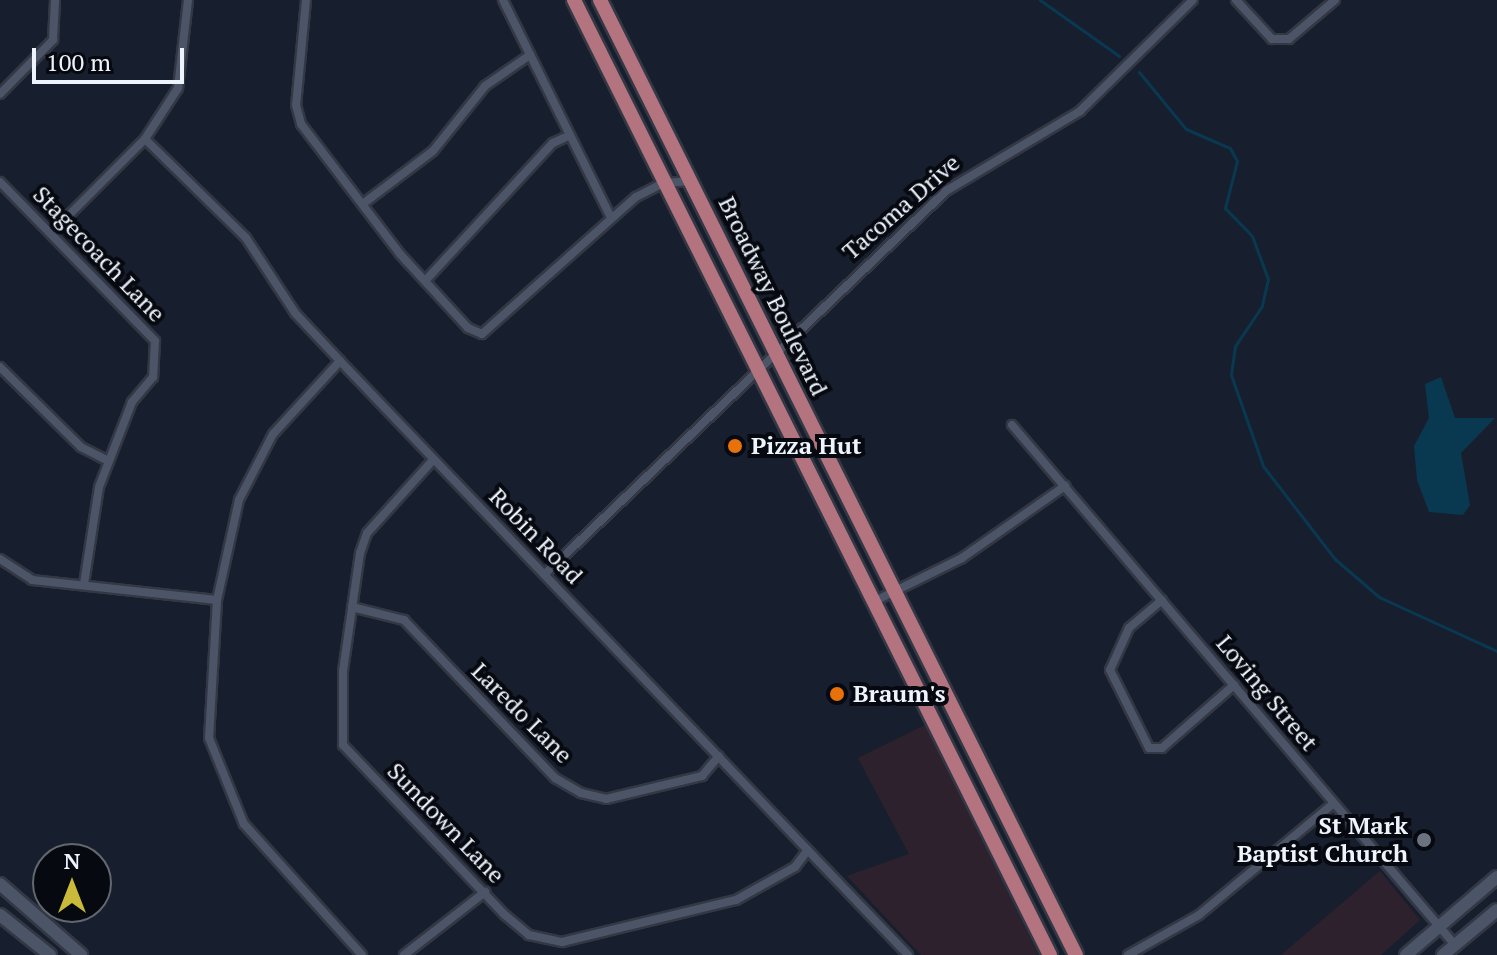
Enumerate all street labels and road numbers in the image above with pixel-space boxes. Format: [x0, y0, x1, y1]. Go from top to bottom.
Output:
street label: Tacoma Drive [836, 148, 966, 266]
street label: Stagecoach Lane [27, 180, 171, 328]
street label: Broadway Boulevard [712, 192, 834, 400]
street label: Robin Road [483, 482, 589, 590]
street label: Loving Street [1210, 629, 1324, 757]
street label: Laredo Lane [466, 657, 578, 769]
street label: Sundown Lane [381, 757, 511, 889]

